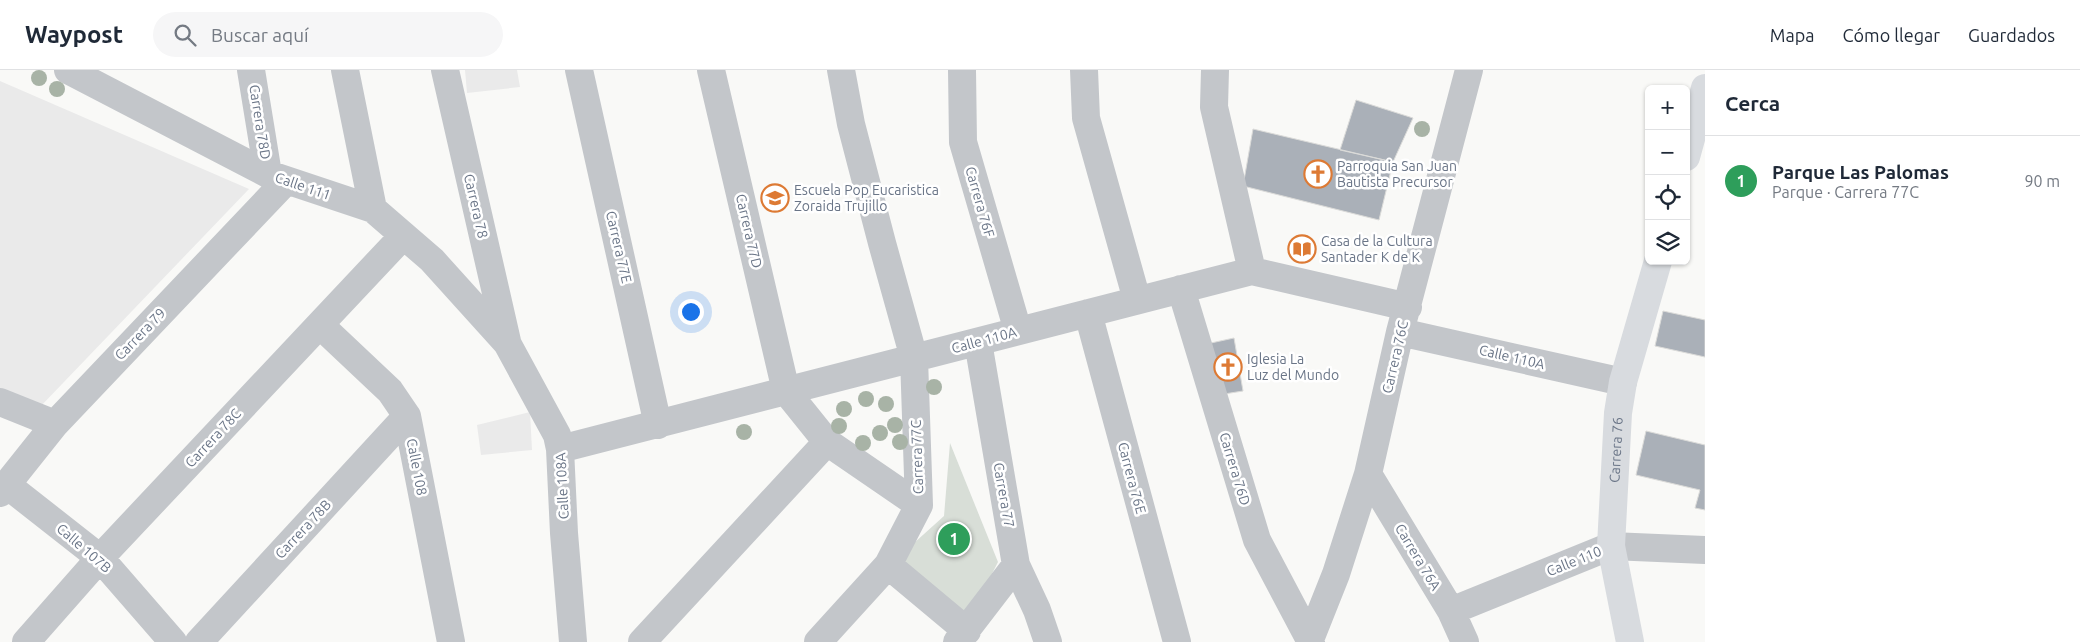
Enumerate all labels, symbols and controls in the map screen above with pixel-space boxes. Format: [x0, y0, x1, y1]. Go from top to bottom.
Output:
search box [153, 12, 503, 57]
text: Waypost [25, 21, 123, 48]
icon: search [171, 21, 199, 49]
text: Buscar aquí [211, 24, 309, 46]
text: Mapa [1770, 25, 1815, 45]
text: Cómo llegar [1843, 25, 1940, 45]
text: Guardados [1968, 25, 2055, 45]
street label: Carrera 78D [246, 83, 274, 161]
map controls [1645, 85, 1690, 265]
button: + [1645, 85, 1690, 130]
text: Cerca [1725, 91, 1780, 115]
button: − [1645, 130, 1690, 175]
place label: Parroquia San Juan Bautista Precursor [1337, 158, 1457, 190]
church icon: Parroquia San Juan Bautista Precursor [1303, 159, 1333, 189]
text: Parque Las Palomas [1772, 161, 1949, 183]
street label: Carrera 76F [962, 165, 998, 239]
street label: Calle 111 [273, 169, 333, 203]
street label: Carrera 78 [461, 172, 491, 240]
text: 1 [1736, 172, 1746, 190]
text: 90 m [2024, 172, 2060, 190]
button: locate [1645, 175, 1690, 220]
place label: Escuela Pop Eucaristica Zoraida Trujillo [794, 182, 939, 214]
school or university icon: Escuela Pop Eucaristica Zoraida Trujillo [760, 183, 790, 213]
text: Parque · Carrera 77C [1772, 183, 1919, 201]
street label: Carrera 77D [733, 192, 765, 270]
street label: Carrera 77E [603, 209, 635, 285]
button: layers [1645, 220, 1690, 265]
place label: Casa de la Cultura Santader K de K [1321, 233, 1433, 265]
library icon: Casa de la Cultura Santader K de K [1287, 234, 1317, 264]
your location [678, 299, 704, 325]
street label: Carrera 79 [111, 305, 169, 363]
street label: Carrera 76C [1379, 319, 1411, 395]
street label: Calle 110A [950, 324, 1018, 356]
street label: Calle 110A [1478, 342, 1546, 372]
place label: Iglesia La Luz del Mundo [1247, 351, 1339, 383]
church icon: Iglesia La Luz del Mundo [1213, 352, 1243, 382]
street label: Carrera 78C [182, 405, 244, 471]
street label: Carrera 76 [1606, 417, 1626, 483]
street label: Carrera 77C [908, 419, 926, 494]
street label: Carrera 76D [1216, 431, 1254, 508]
street label: Calle 108 [404, 437, 430, 497]
street label: Carrera 76E [1115, 440, 1149, 516]
street label: Calle 108A [552, 452, 572, 520]
street label: Carrera 77 [990, 461, 1018, 529]
street label: Carrera 78B [272, 496, 334, 562]
street label: Calle 107B [54, 520, 114, 576]
pin: 1 [938, 520, 970, 558]
street label: Carrera 76A [1392, 521, 1444, 593]
street label: Calle 110 [1544, 543, 1604, 579]

